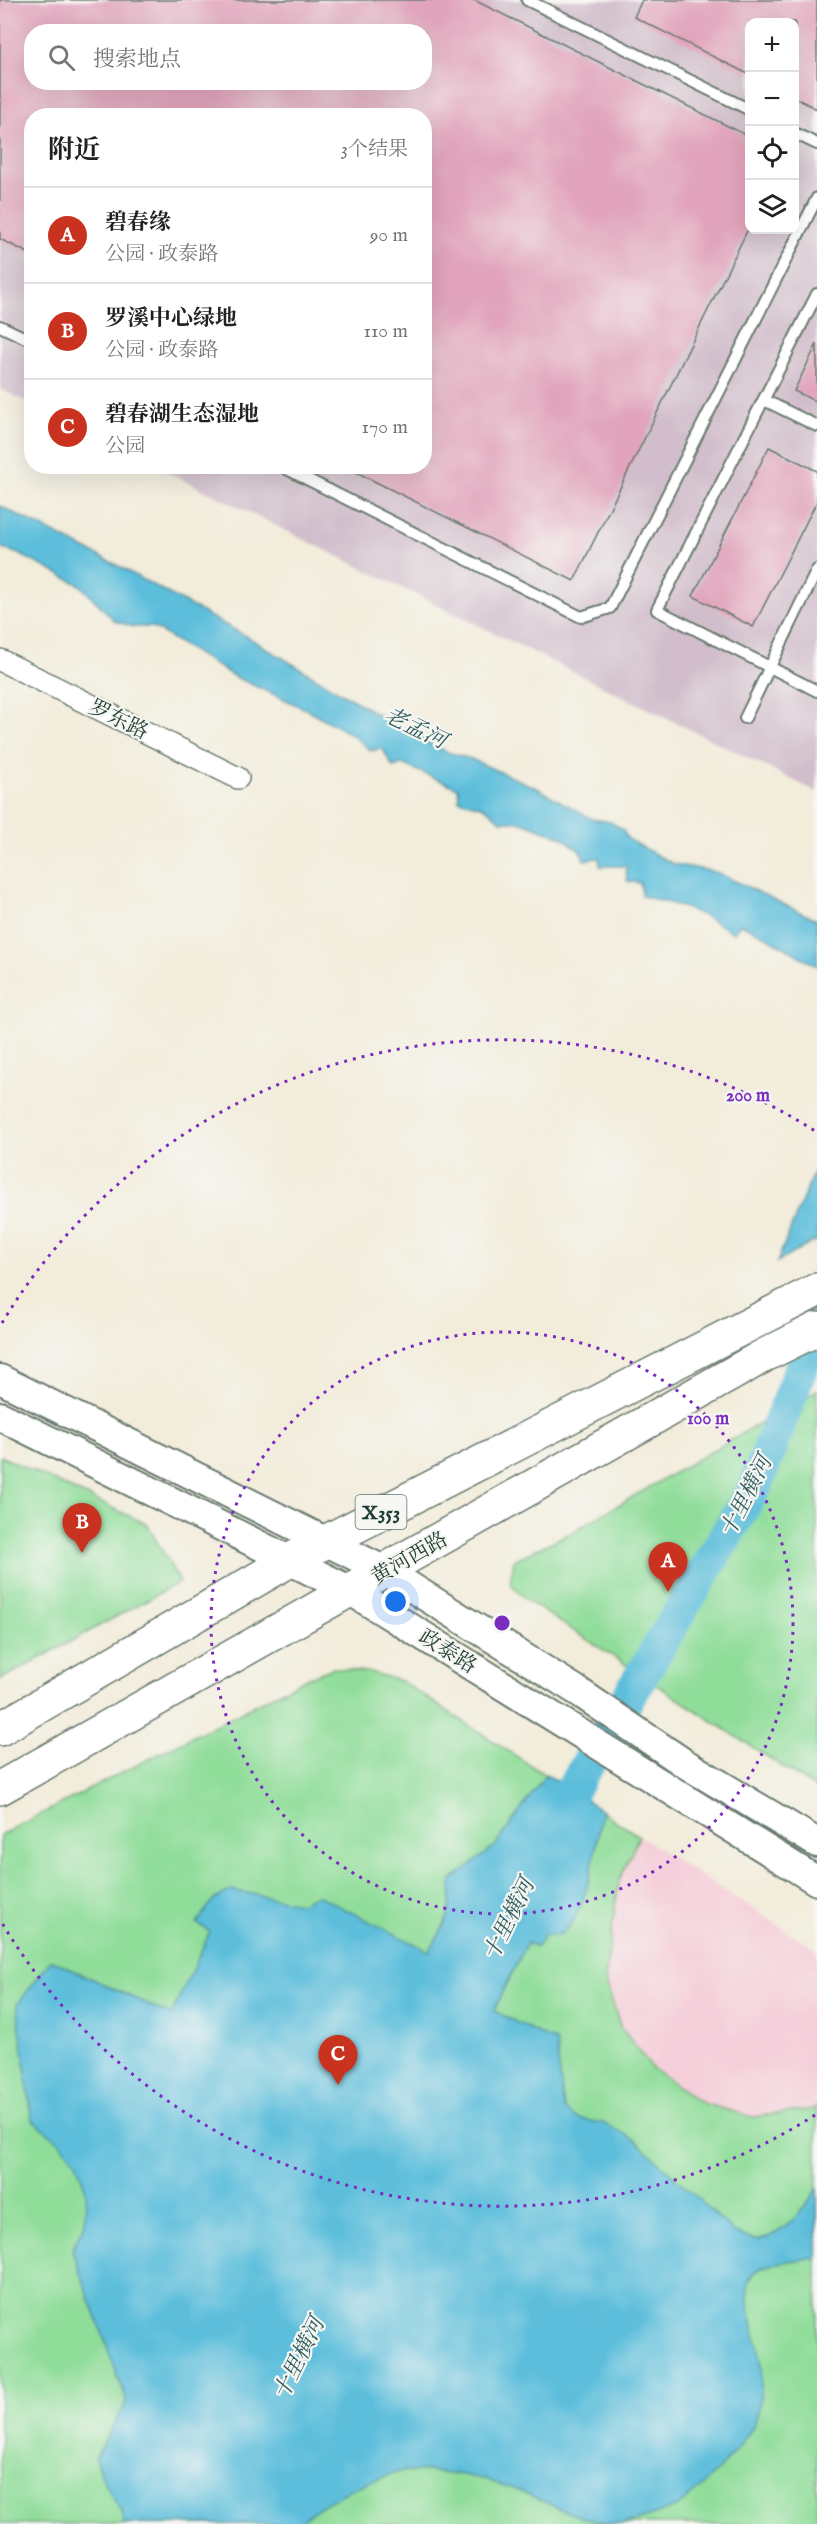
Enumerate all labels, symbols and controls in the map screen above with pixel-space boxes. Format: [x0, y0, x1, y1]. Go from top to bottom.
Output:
map controls [745, 18, 799, 234]
button: + [745, 18, 799, 72]
search box [24, 24, 432, 90]
icon: search [45, 41, 78, 74]
text: 搜索地点 [93, 46, 181, 74]
button: − [745, 72, 799, 126]
button: locate [745, 126, 799, 180]
text: 附近 [48, 134, 100, 167]
text: 3个结果 [341, 137, 408, 162]
button: layers [745, 180, 799, 234]
text: 碧春缘 [105, 209, 171, 237]
text: A [61, 223, 74, 248]
text: 90 m [370, 223, 408, 248]
text: 公园 · 政泰路 [105, 242, 218, 267]
text: 罗溪中心绿地 [105, 305, 237, 333]
text: B [61, 319, 74, 344]
text: 110 m [364, 319, 408, 344]
text: 公园 · 政泰路 [105, 338, 218, 363]
text: 碧春湖生态湿地 [105, 401, 259, 429]
text: C [60, 415, 75, 440]
text: 170 m [362, 415, 408, 440]
text: 公园 [105, 434, 145, 459]
street label: 罗东路 [84, 694, 153, 746]
water label: 老孟河 [379, 702, 455, 758]
text: 200 m [726, 1085, 770, 1108]
text: 100 m [687, 1408, 729, 1431]
water label: 十里横河 [714, 1448, 781, 1542]
road number: X353 [356, 1495, 406, 1529]
pin: B [62, 1504, 101, 1553]
street label: 黄河西路 [367, 1527, 453, 1592]
pin: A [648, 1542, 688, 1592]
your location [381, 1587, 410, 1616]
centre of rings [492, 1613, 512, 1633]
street label: 政泰路 [413, 1624, 481, 1680]
water label: 十里横河 [478, 1871, 543, 1966]
pin: C [318, 2036, 358, 2085]
water label: 十里横河 [268, 2310, 333, 2405]

